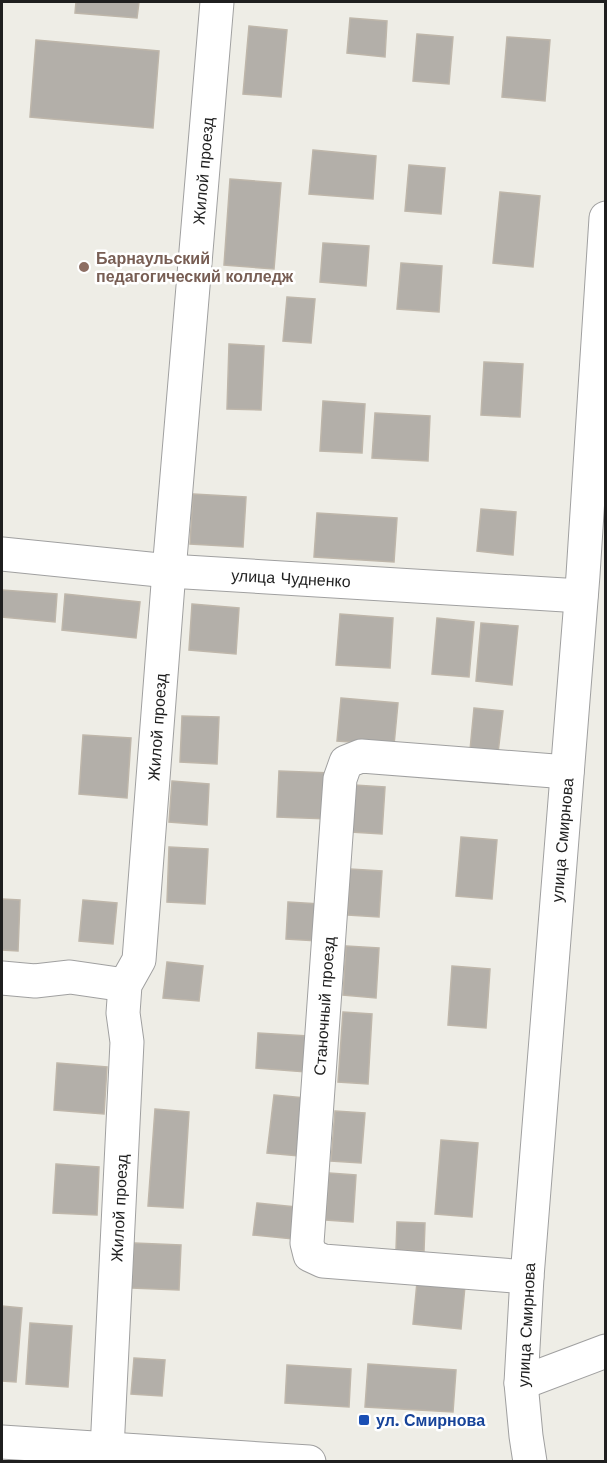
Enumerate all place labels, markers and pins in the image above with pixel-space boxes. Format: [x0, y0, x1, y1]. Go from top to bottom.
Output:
place label: Барнаульский педагогический колледж [96, 249, 294, 286]
marker: Барнаульский педагогический колледж [77, 260, 91, 274]
place label: ул. Смирнова [376, 1411, 485, 1430]
marker: ул. Смирнова [357, 1413, 371, 1427]

